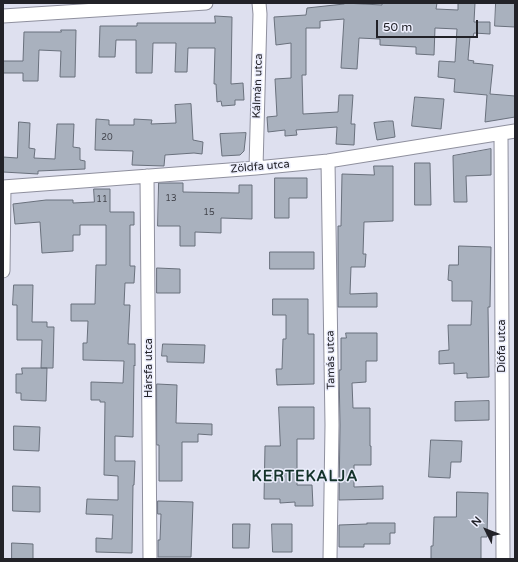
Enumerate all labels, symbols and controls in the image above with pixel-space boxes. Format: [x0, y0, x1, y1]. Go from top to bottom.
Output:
scale bar [378, 12, 480, 38]
text: 50 m [383, 20, 412, 34]
street label: Kálmán utca [250, 53, 266, 119]
house number: 20 [101, 133, 113, 143]
street label: Zöldfa utca [230, 158, 290, 176]
house number: 13 [165, 194, 177, 204]
house number: 11 [96, 195, 108, 205]
house number: 15 [203, 208, 215, 218]
street label: Diófa utca [495, 319, 509, 373]
street label: Tamás utca [324, 330, 338, 390]
street label: Hársfa utca [142, 338, 156, 398]
district label: KERTEKALJA [252, 468, 358, 486]
north arrow [466, 510, 506, 550]
text: N [469, 514, 484, 529]

